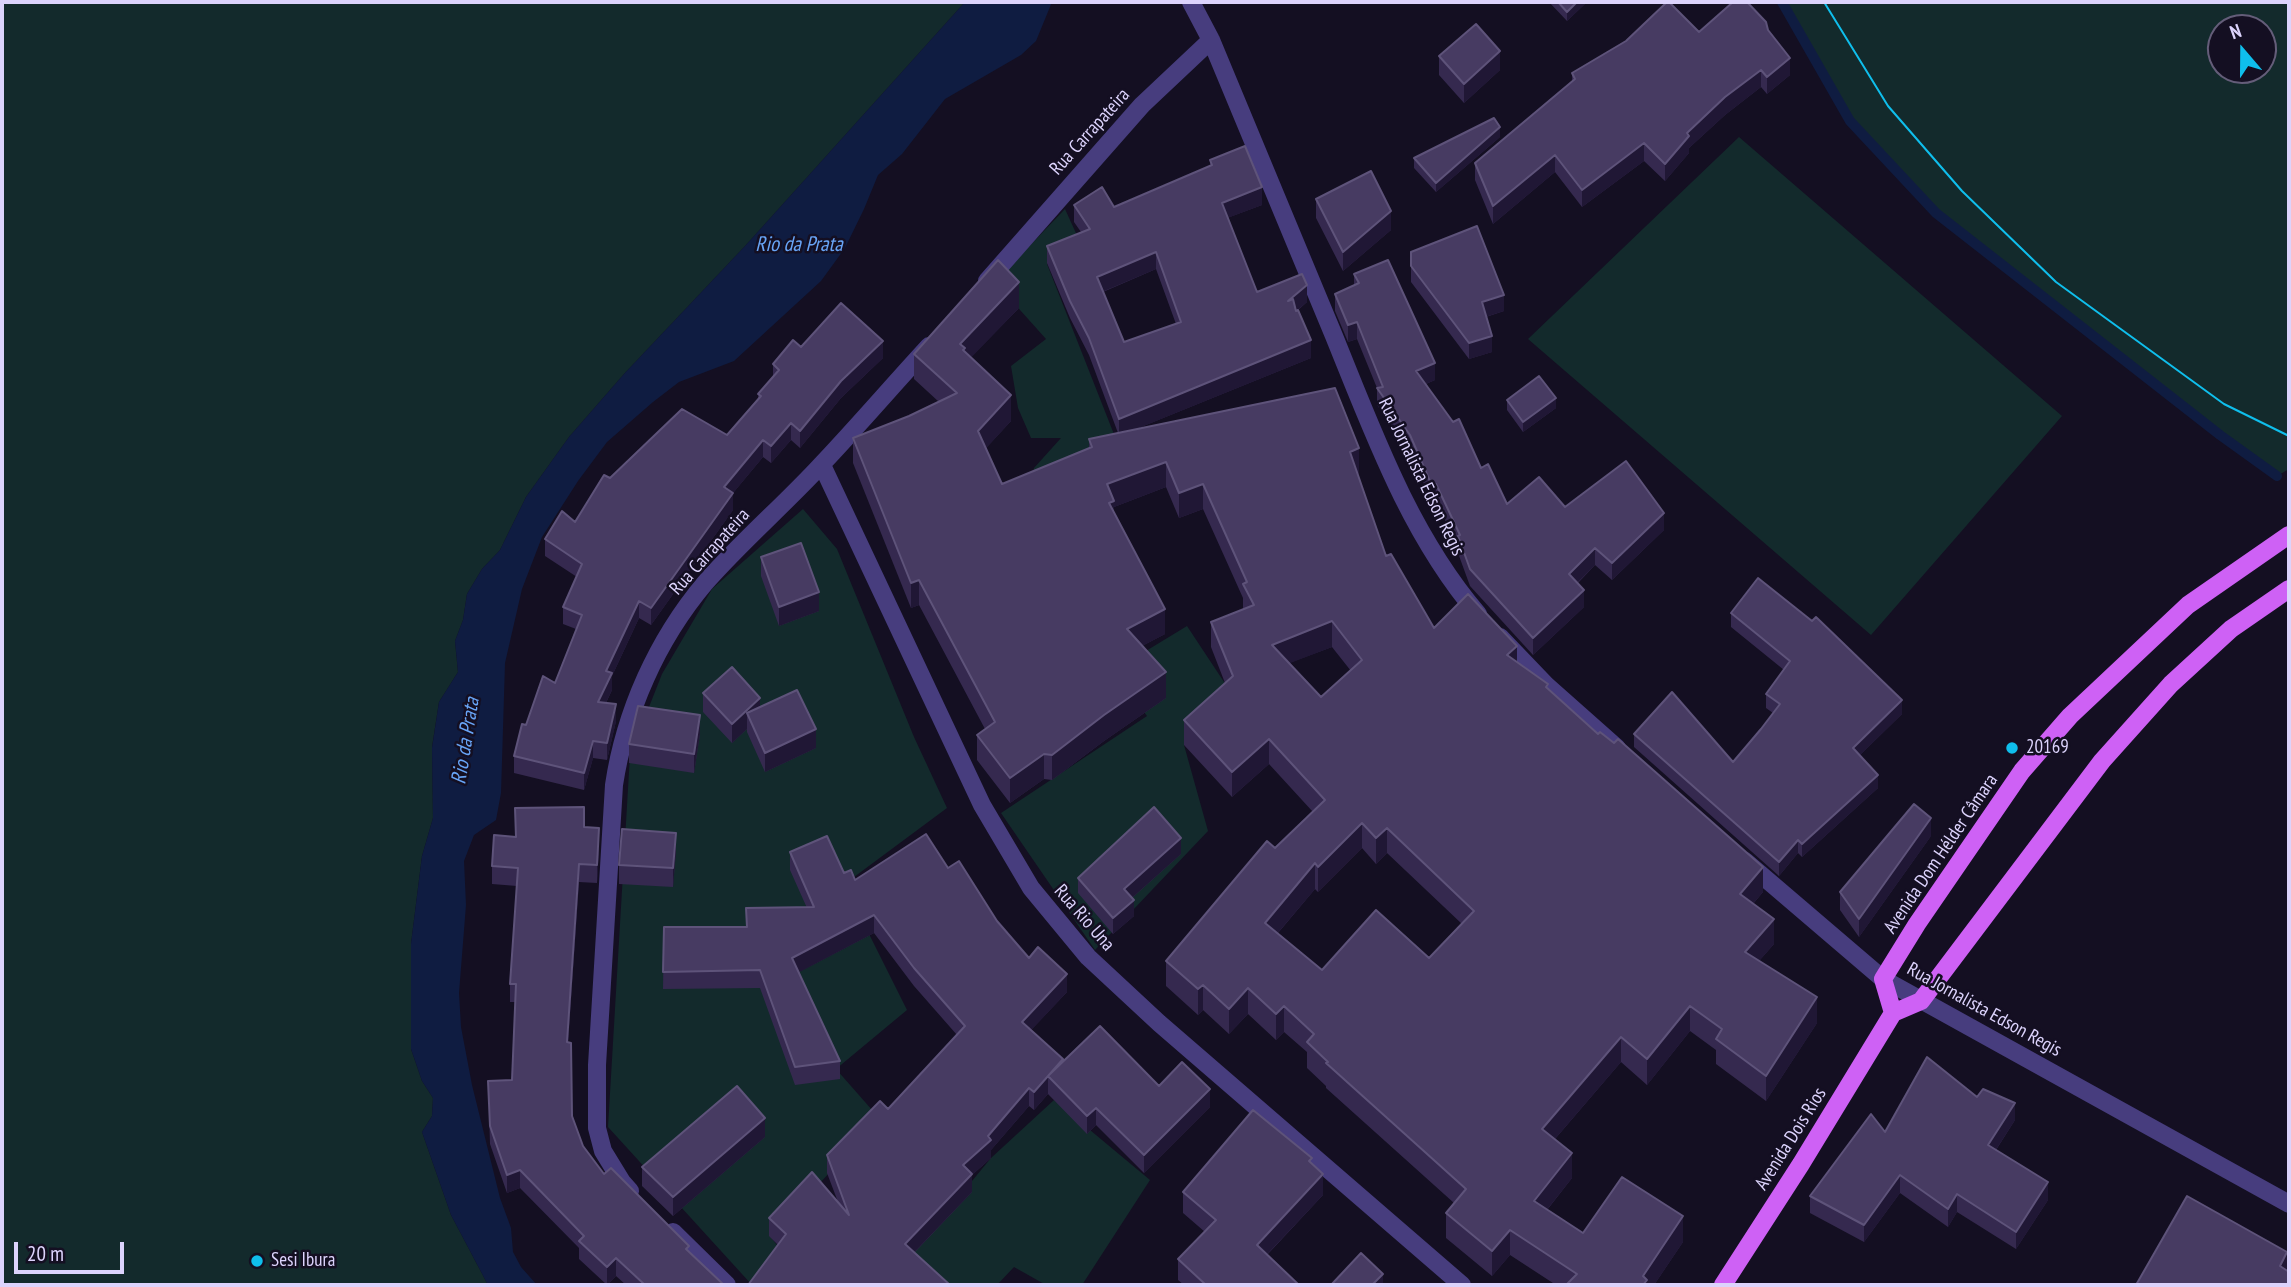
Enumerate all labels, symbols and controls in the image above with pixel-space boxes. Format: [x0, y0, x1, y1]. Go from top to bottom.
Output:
north arrow [2207, 14, 2277, 84]
text: N [2227, 18, 2244, 44]
street label: Rua Carrapateira [1045, 84, 1135, 180]
water label: Rio da Prata [755, 232, 843, 258]
street label: Rua Jornalista Edson Regis [1373, 394, 1469, 560]
street label: Rua Carrapateira [665, 504, 755, 600]
water label: Rio da Prata [447, 696, 485, 786]
place label: 20169 [2026, 737, 2069, 759]
marker: 20169 [2004, 740, 2020, 756]
street label: Avenida Dom Hélder Câmara [1879, 770, 2003, 938]
street label: Rua Rio Una [1049, 880, 1119, 956]
street label: Rua Jornalista Edson Regis [1903, 958, 2065, 1062]
street label: Avenida Dois Rios [1750, 1084, 1832, 1194]
scale bar [18, 1228, 128, 1272]
text: 20 m [27, 1240, 64, 1267]
place label: Sesi Ibura [271, 1250, 335, 1272]
marker: Sesi Ibura [249, 1253, 265, 1269]

